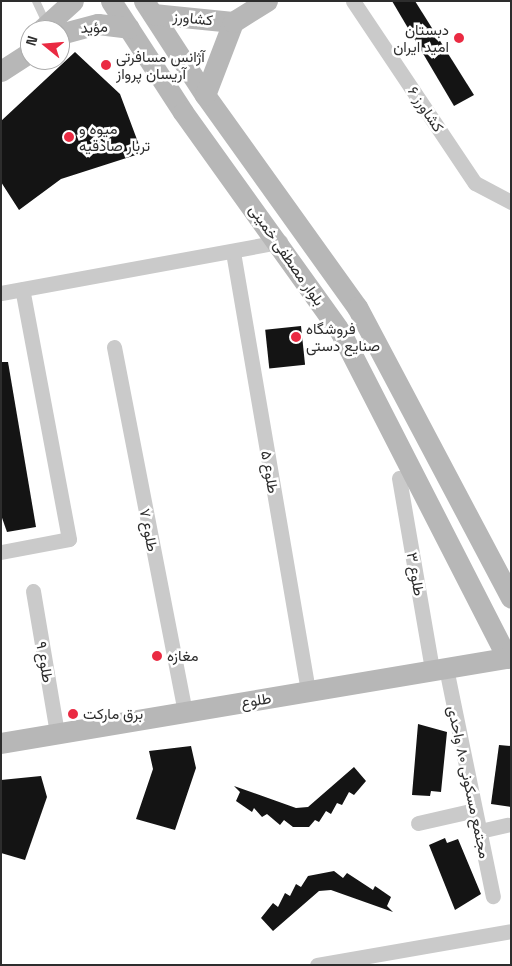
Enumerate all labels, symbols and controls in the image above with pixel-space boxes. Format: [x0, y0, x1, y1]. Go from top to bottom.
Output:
street label: کشاورز [172, 7, 214, 29]
street label: مؤید [80, 17, 108, 37]
north arrow [20, 20, 70, 70]
place label: دبستان امید ایران [393, 20, 449, 55]
marker: دبستان امید ایران [453, 32, 465, 44]
text: N [22, 34, 42, 48]
place label: آژانس مسافرتی آریسان پرواز [116, 47, 205, 82]
marker: آژانس مسافرتی آریسان پرواز [100, 59, 112, 71]
street label: کشاورز ۶ [404, 83, 448, 135]
place label: میوه و تربار صادقیه [79, 119, 150, 154]
marker: میوه و تربار صادقیه [63, 131, 75, 143]
street label: بلوار مصطفی خمینی [245, 201, 329, 309]
place label: فروشگاه صنایع دستی [306, 319, 380, 354]
marker: فروشگاه صنایع دستی [290, 331, 302, 343]
street label: طلوع ۵ [257, 449, 283, 495]
street label: طلوع ۷ [136, 507, 162, 553]
street label: طلوع ۳ [403, 551, 429, 597]
street label: طلوع ۹ [33, 640, 57, 684]
place label: مغازه [167, 647, 198, 665]
marker: مغازه [151, 650, 163, 662]
street label: طلوع [240, 689, 272, 711]
street label: مجتمع مسکونی ۸۰ واحدی [444, 704, 494, 860]
place label: برق مارکت [83, 705, 143, 723]
marker: برق مارکت [67, 708, 79, 720]

